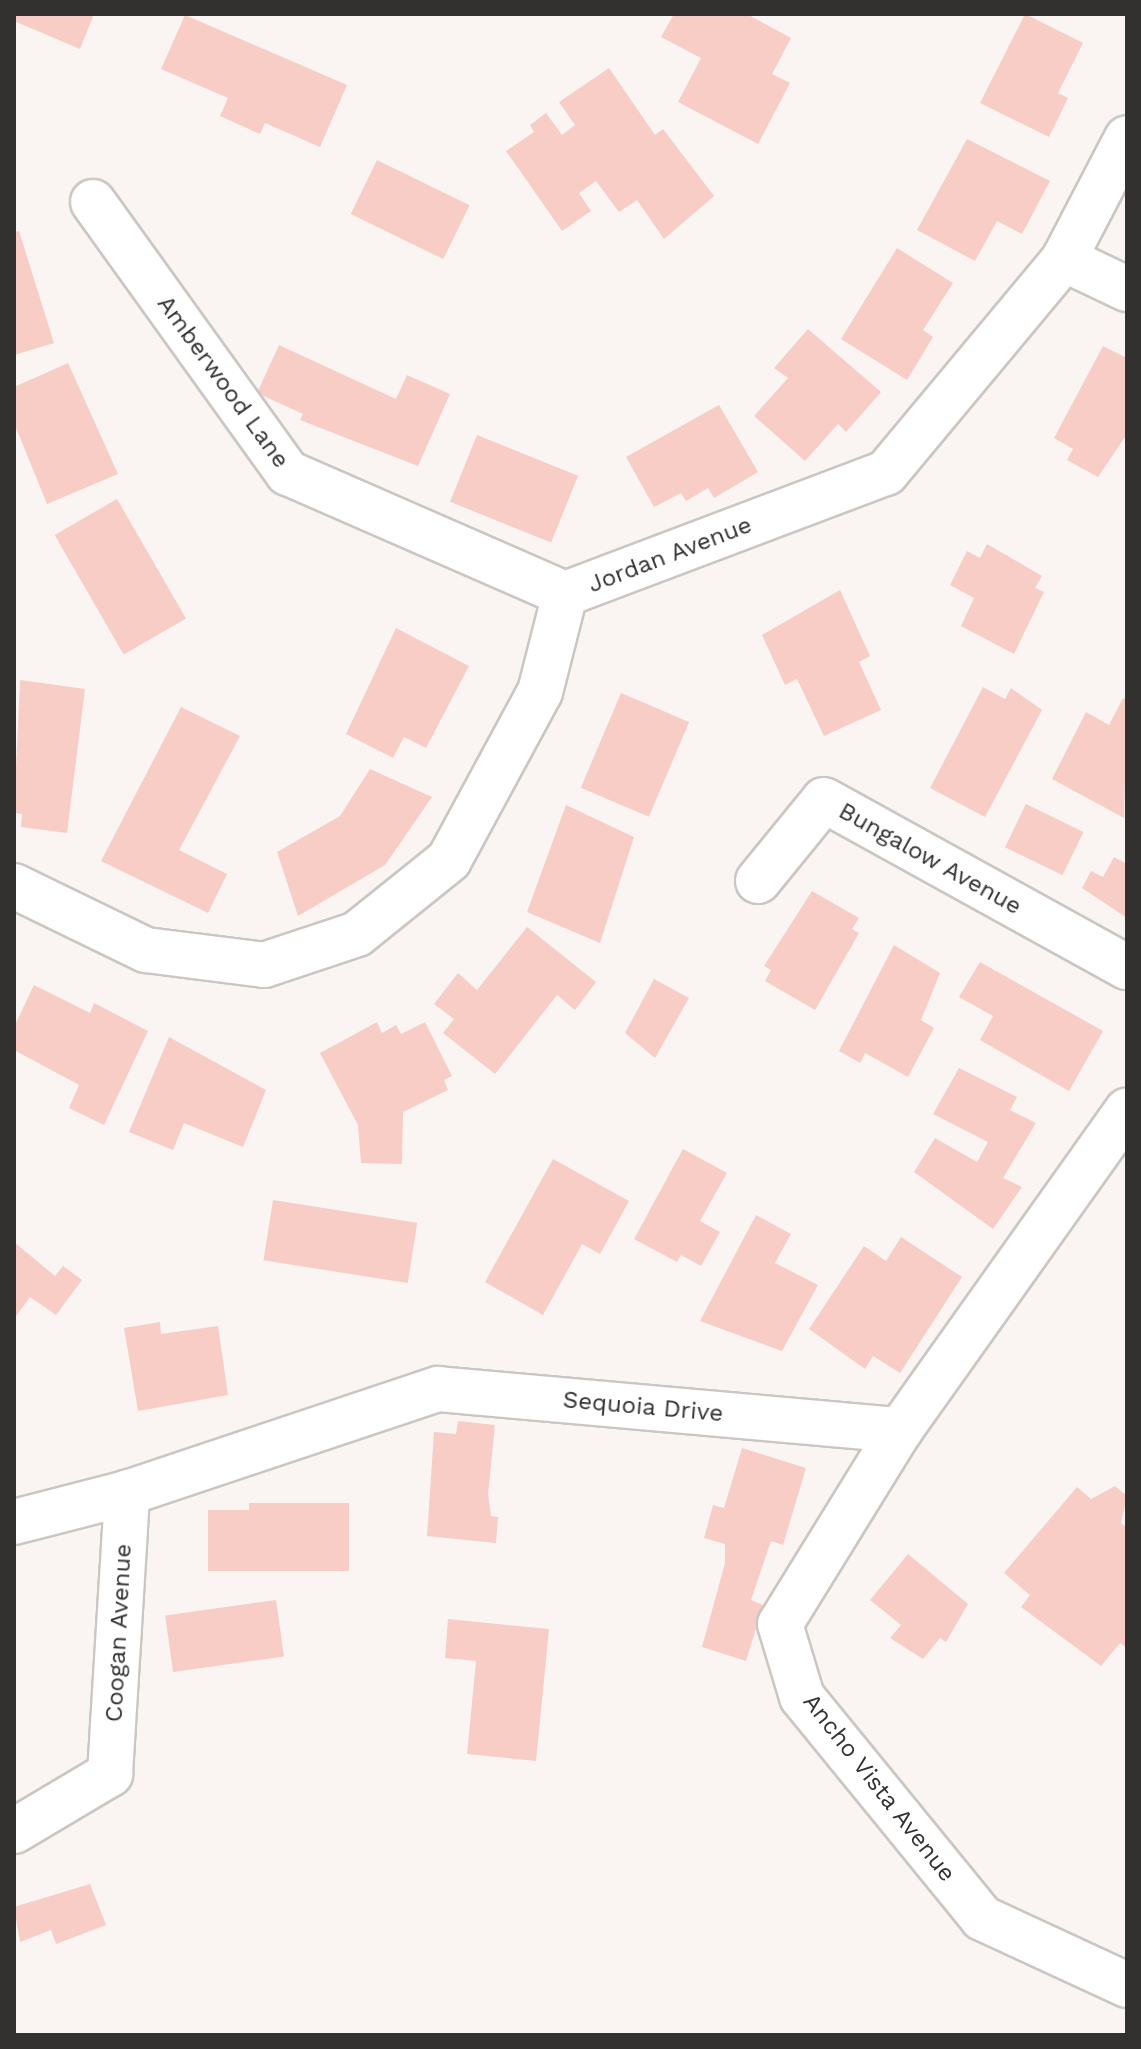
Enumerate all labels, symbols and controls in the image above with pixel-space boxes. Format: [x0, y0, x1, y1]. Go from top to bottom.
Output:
street label: Amberwood Lane [151, 290, 295, 474]
street label: Jordan Avenue [584, 510, 756, 600]
street label: Bungalow Avenue [833, 796, 1027, 922]
street label: Sequoia Drive [561, 1386, 725, 1428]
street label: Coogan Avenue [100, 1543, 138, 1723]
street label: Ancho Vista Avenue [796, 1687, 962, 1889]

